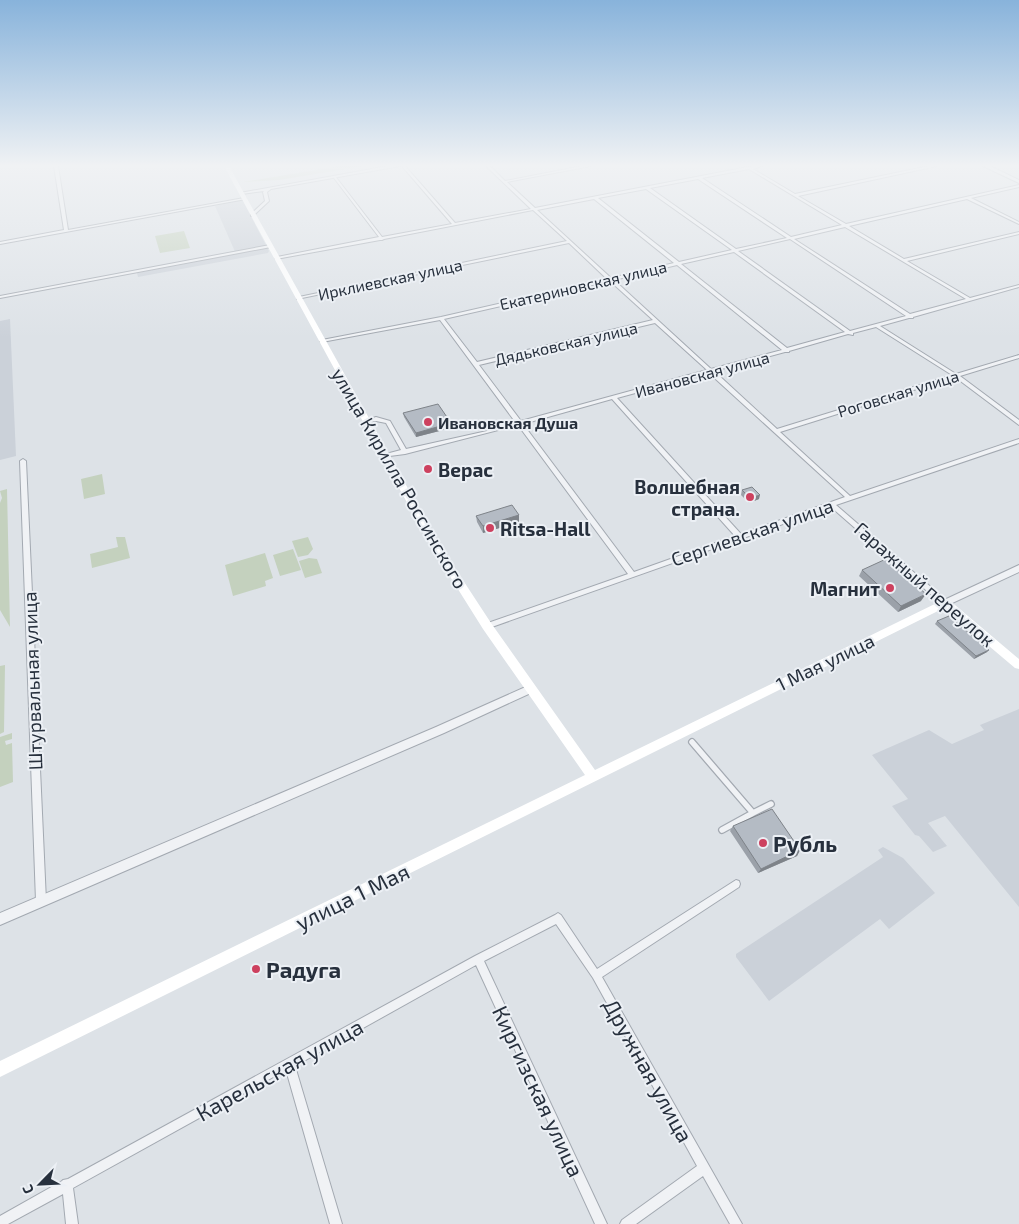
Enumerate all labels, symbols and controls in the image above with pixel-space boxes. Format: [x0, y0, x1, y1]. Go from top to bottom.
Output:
street label: Ирклиевская улица [316, 254, 464, 305]
street label: Екатериновская улица [498, 257, 669, 314]
street label: Дядьковская улица [493, 317, 640, 370]
street label: Ивановская улица [633, 347, 772, 402]
street label: улица Кирилла Россинского [327, 364, 473, 593]
street label: Роговская улица [835, 366, 961, 421]
place label: Ивановская Душа [438, 413, 578, 432]
marker: Ивановская Душа [422, 416, 434, 428]
place label: Верас [438, 458, 493, 481]
marker: Верас [422, 463, 434, 475]
place label: Волшебная страна. [634, 475, 740, 520]
marker: Волшебная страна. [744, 491, 756, 503]
street label: Сергиевская улица [668, 493, 837, 572]
place label: Ritsa-Hall [500, 517, 591, 540]
street label: Гаражный переулок [849, 517, 1000, 652]
marker: Ritsa-Hall [484, 522, 496, 534]
place label: Магнит [810, 577, 880, 600]
marker: Магнит [884, 582, 896, 594]
street label: Штурвальная улица [17, 591, 48, 771]
street label: 1 Мая улица [772, 628, 878, 697]
place label: Рубль [773, 830, 837, 856]
marker: Рубль [757, 837, 769, 849]
street label: улица 1 Мая [291, 857, 414, 936]
place label: Радуга [266, 956, 341, 982]
marker: Радуга [250, 963, 262, 975]
street label: Дружная улица [598, 994, 699, 1147]
street label: Киргизская улица [487, 1001, 590, 1181]
street label: Карельская улица [191, 1012, 367, 1127]
north arrow [15, 1159, 65, 1209]
text: С [18, 1182, 37, 1197]

